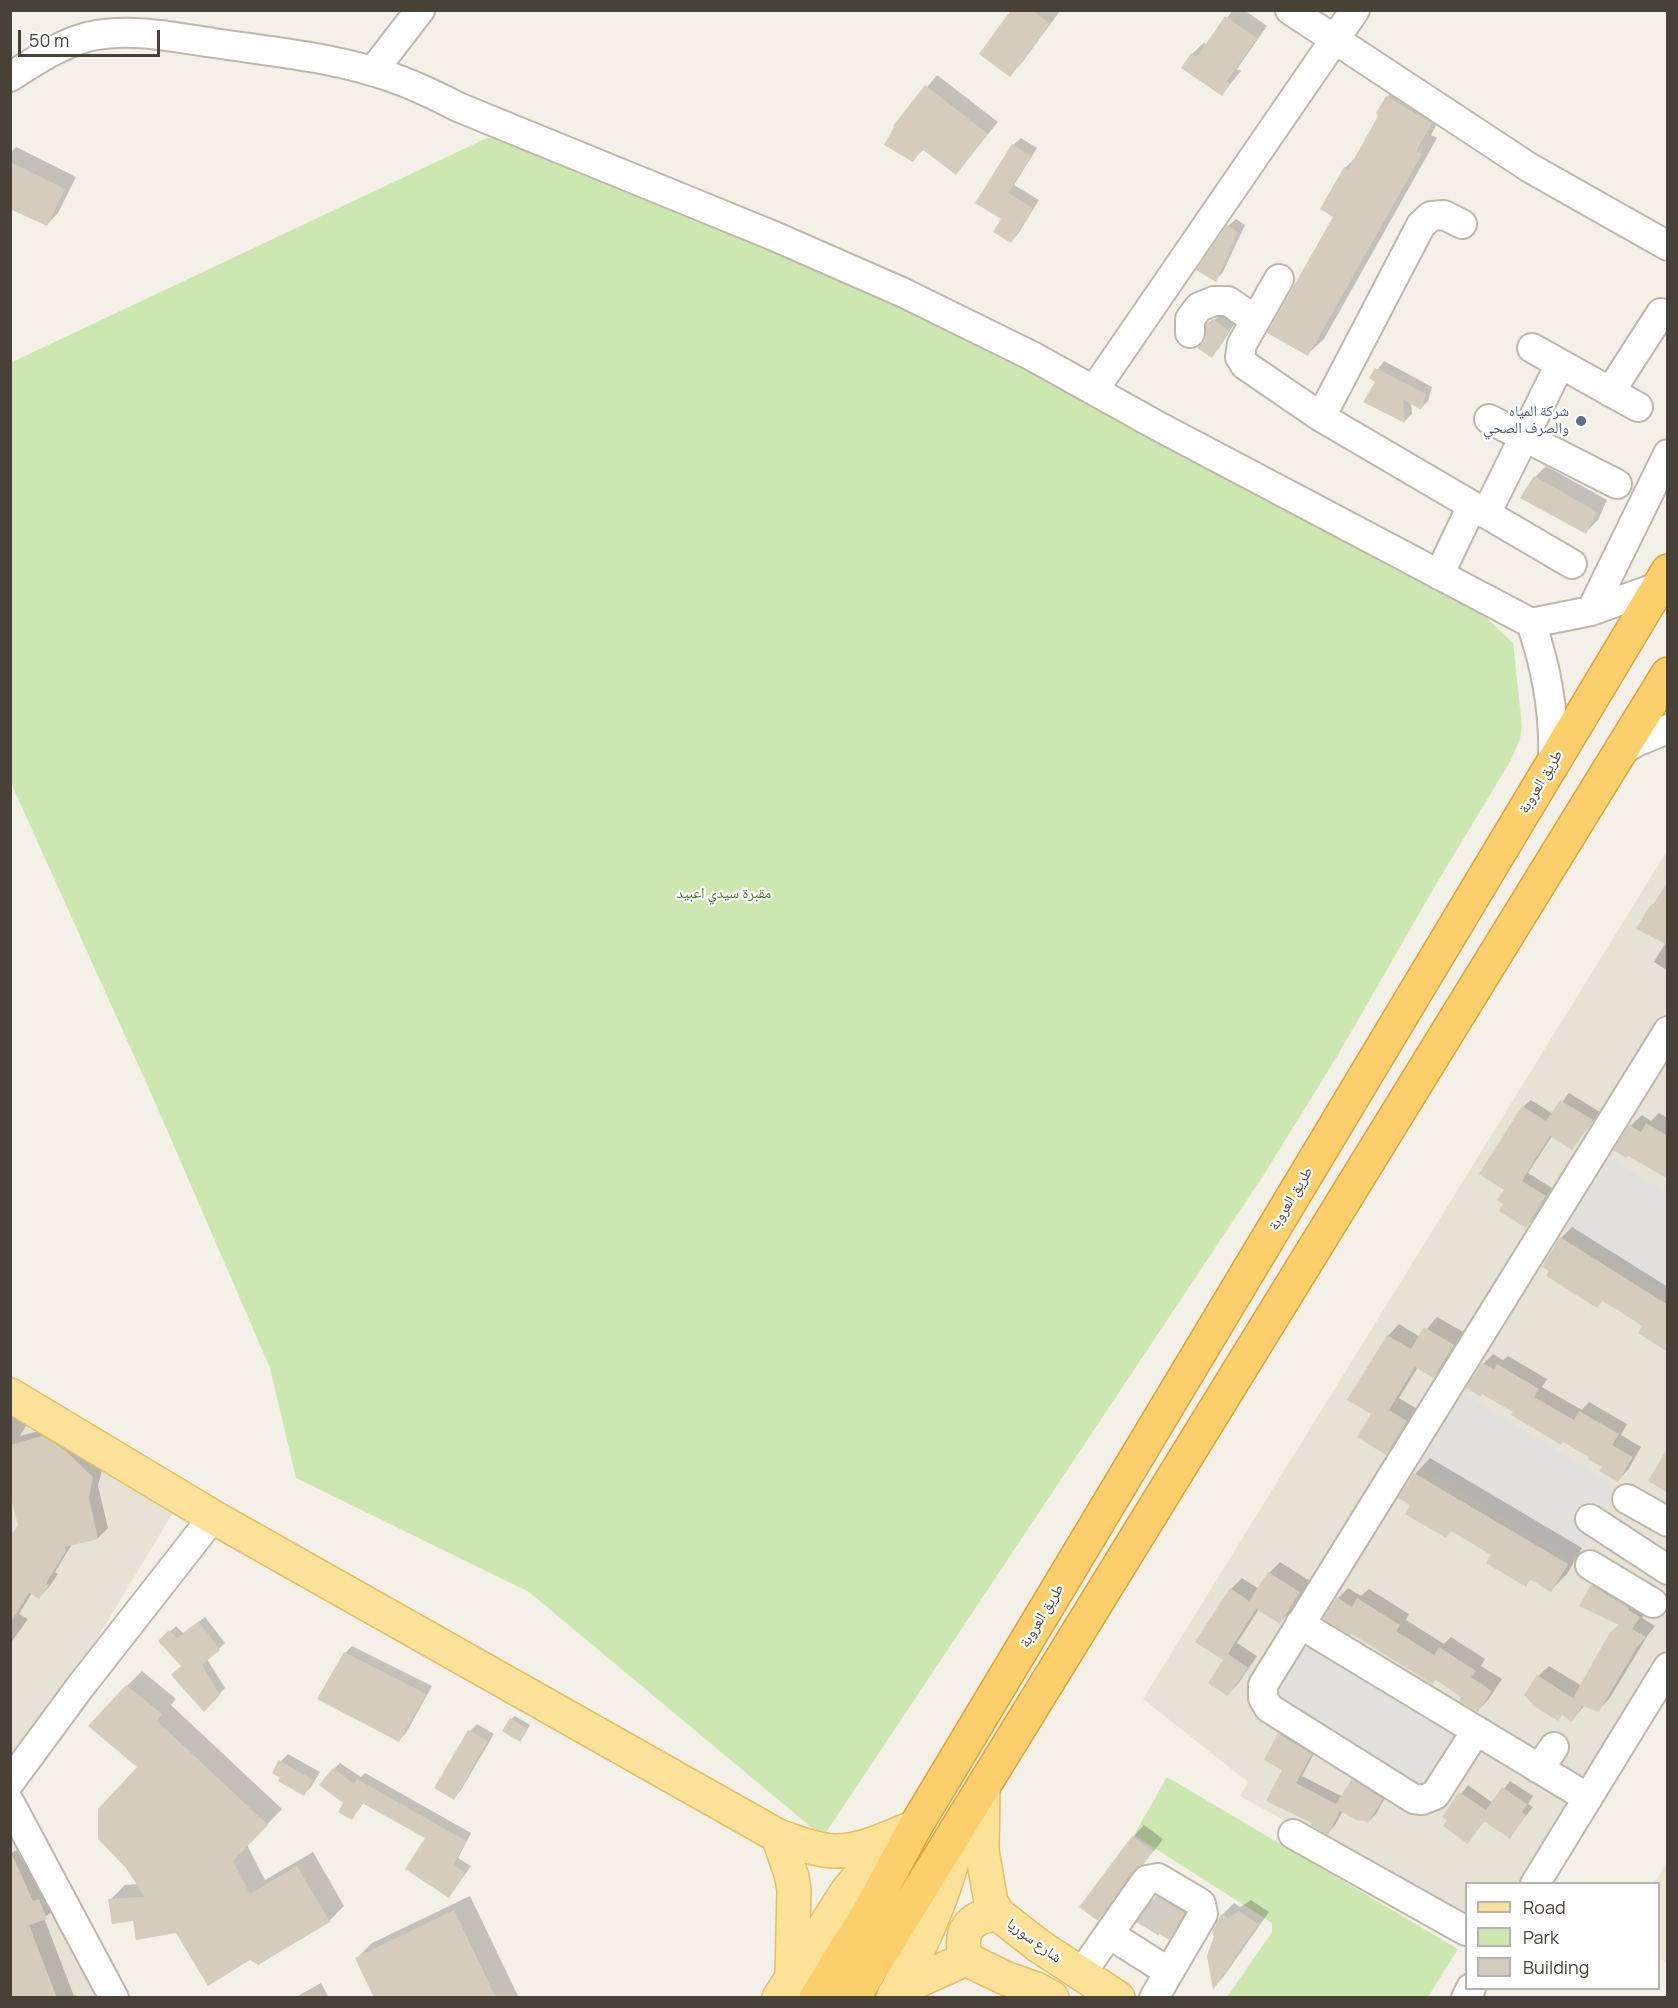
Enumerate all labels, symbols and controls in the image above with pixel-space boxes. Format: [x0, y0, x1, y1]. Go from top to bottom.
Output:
scale bar [21, 18, 164, 56]
text: 50 m [29, 28, 69, 52]
place label: شركة المياه والصرف الصحي [1483, 403, 1569, 438]
marker: شركة المياه والصرف الصحي [1574, 414, 1588, 428]
street label: طريق العروبة [1515, 747, 1567, 817]
park label: مقبرة سيدي اعبيد [677, 885, 771, 903]
street label: طريق العروبة [1265, 1164, 1317, 1234]
street label: طريق العروبة [1016, 1581, 1068, 1651]
legend [1465, 1882, 1660, 1990]
text: Road [1523, 1895, 1566, 1919]
street label: شارع سوريا [1003, 1915, 1065, 1967]
text: Park [1523, 1925, 1559, 1949]
text: Building [1523, 1955, 1589, 1979]

